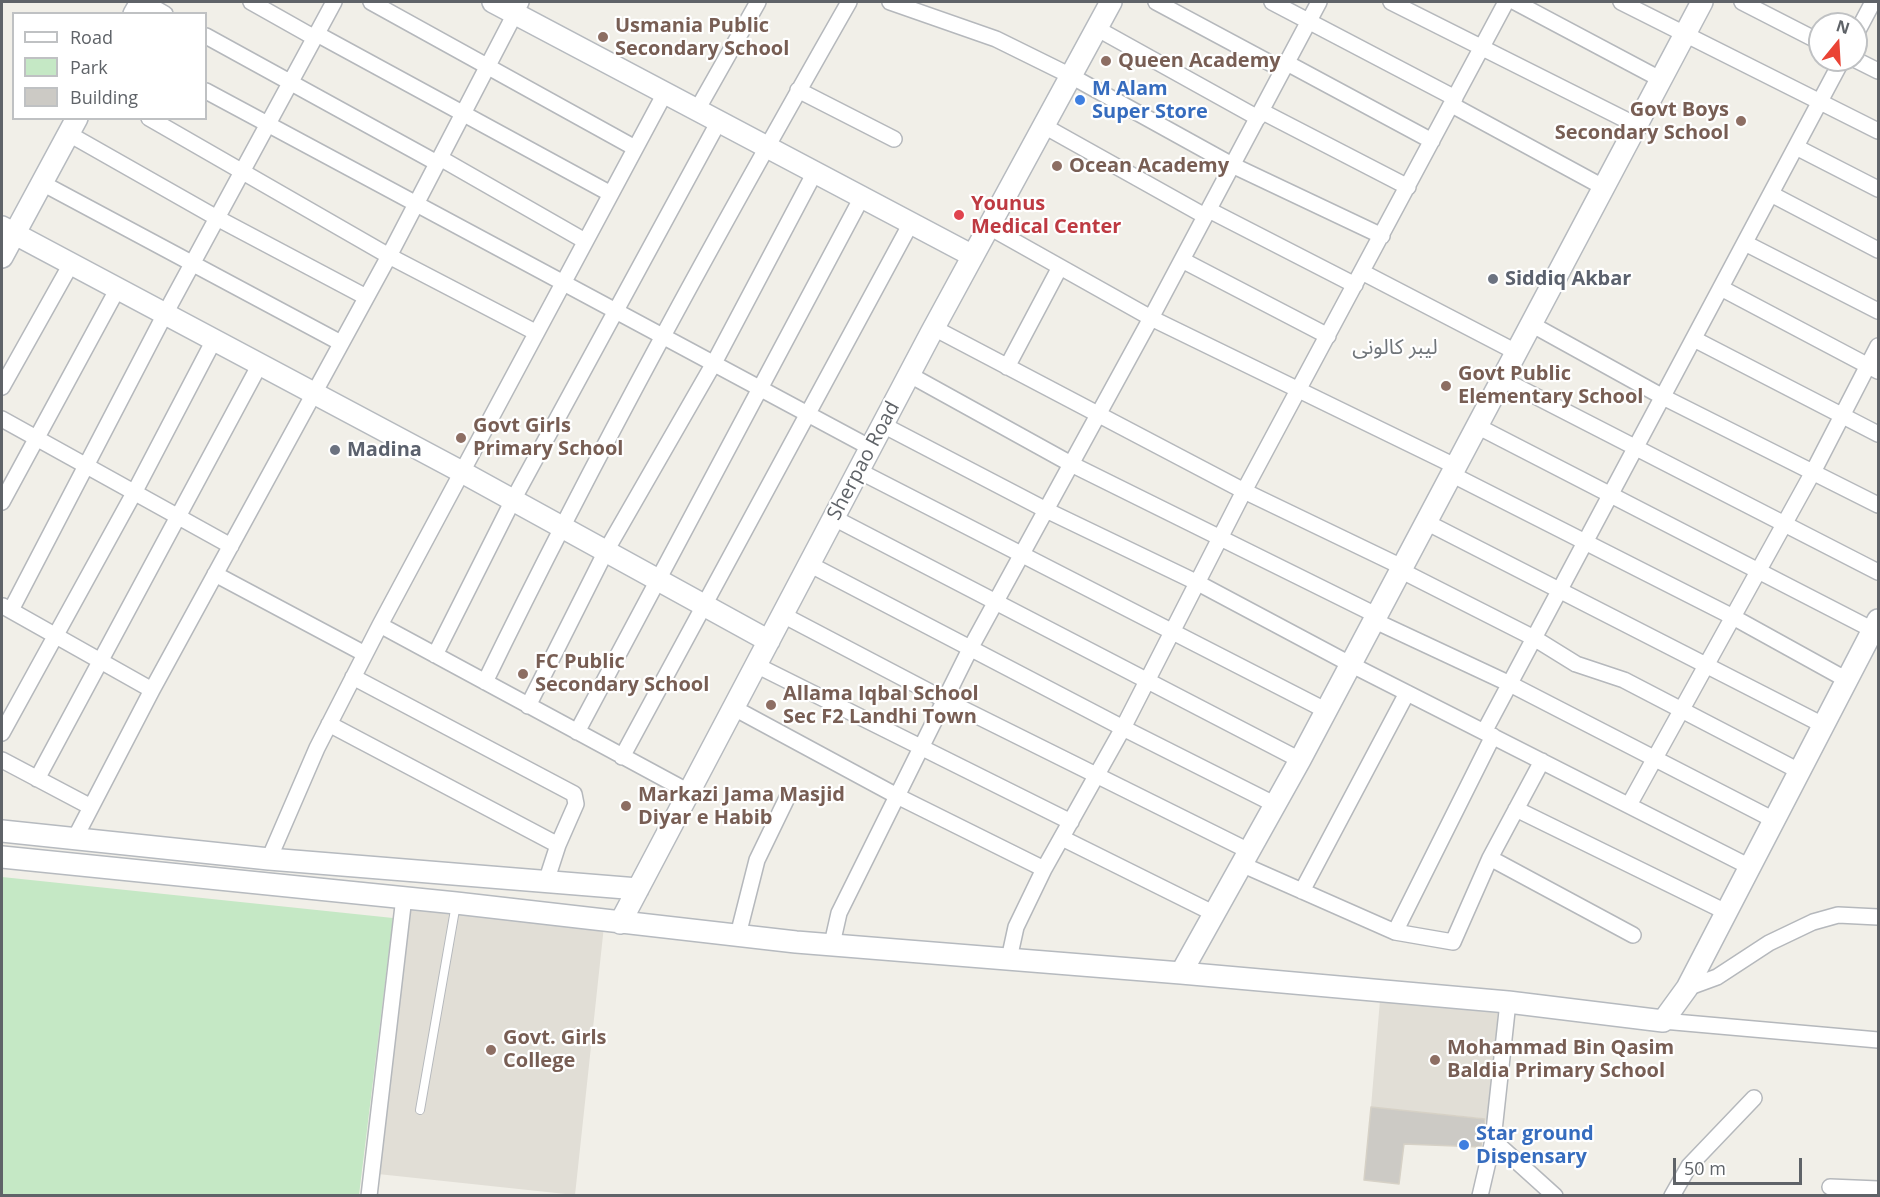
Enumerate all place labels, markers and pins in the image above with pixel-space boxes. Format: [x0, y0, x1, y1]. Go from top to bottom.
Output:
place label: Usmania Public Secondary School [615, 14, 789, 61]
marker: Usmania Public Secondary School [596, 30, 610, 44]
place label: Queen Academy [1118, 49, 1281, 73]
marker: Queen Academy [1099, 54, 1113, 68]
place label: M Alam Super Store [1092, 77, 1208, 124]
marker: M Alam Super Store [1073, 93, 1087, 107]
place label: Govt Boys Secondary School [1555, 98, 1729, 145]
marker: Govt Boys Secondary School [1734, 114, 1748, 128]
place label: Ocean Academy [1069, 154, 1229, 178]
marker: Ocean Academy [1050, 159, 1064, 173]
place label: Younus Medical Center [971, 192, 1121, 239]
marker: Younus Medical Center [952, 208, 966, 222]
place label: Siddiq Akbar [1505, 267, 1631, 291]
marker: Siddiq Akbar [1486, 272, 1500, 286]
place label: Govt Public Elementary School [1458, 362, 1643, 409]
marker: Govt Public Elementary School [1439, 379, 1453, 393]
place label: Govt Girls Primary School [473, 414, 623, 461]
marker: Govt Girls Primary School [454, 431, 468, 445]
place label: Madina [347, 438, 422, 462]
marker: Madina [328, 443, 342, 457]
place label: FC Public Secondary School [535, 650, 709, 697]
marker: FC Public Secondary School [516, 667, 530, 681]
place label: Allama Iqbal School Sec F2 Landhi Town [783, 682, 979, 729]
marker: Allama Iqbal School Sec F2 Landhi Town [764, 698, 778, 712]
place label: Markazi Jama Masjid Diyar e Habib [638, 783, 845, 830]
marker: Markazi Jama Masjid Diyar e Habib [619, 799, 633, 813]
place label: Govt. Girls College [503, 1026, 607, 1073]
place label: Mohammad Bin Qasim Baldia Primary School [1447, 1036, 1674, 1083]
marker: Govt. Girls College [484, 1043, 498, 1057]
marker: Mohammad Bin Qasim Baldia Primary School [1428, 1053, 1442, 1067]
place label: Star ground Dispensary [1476, 1122, 1594, 1169]
marker: Star ground Dispensary [1457, 1138, 1471, 1152]

